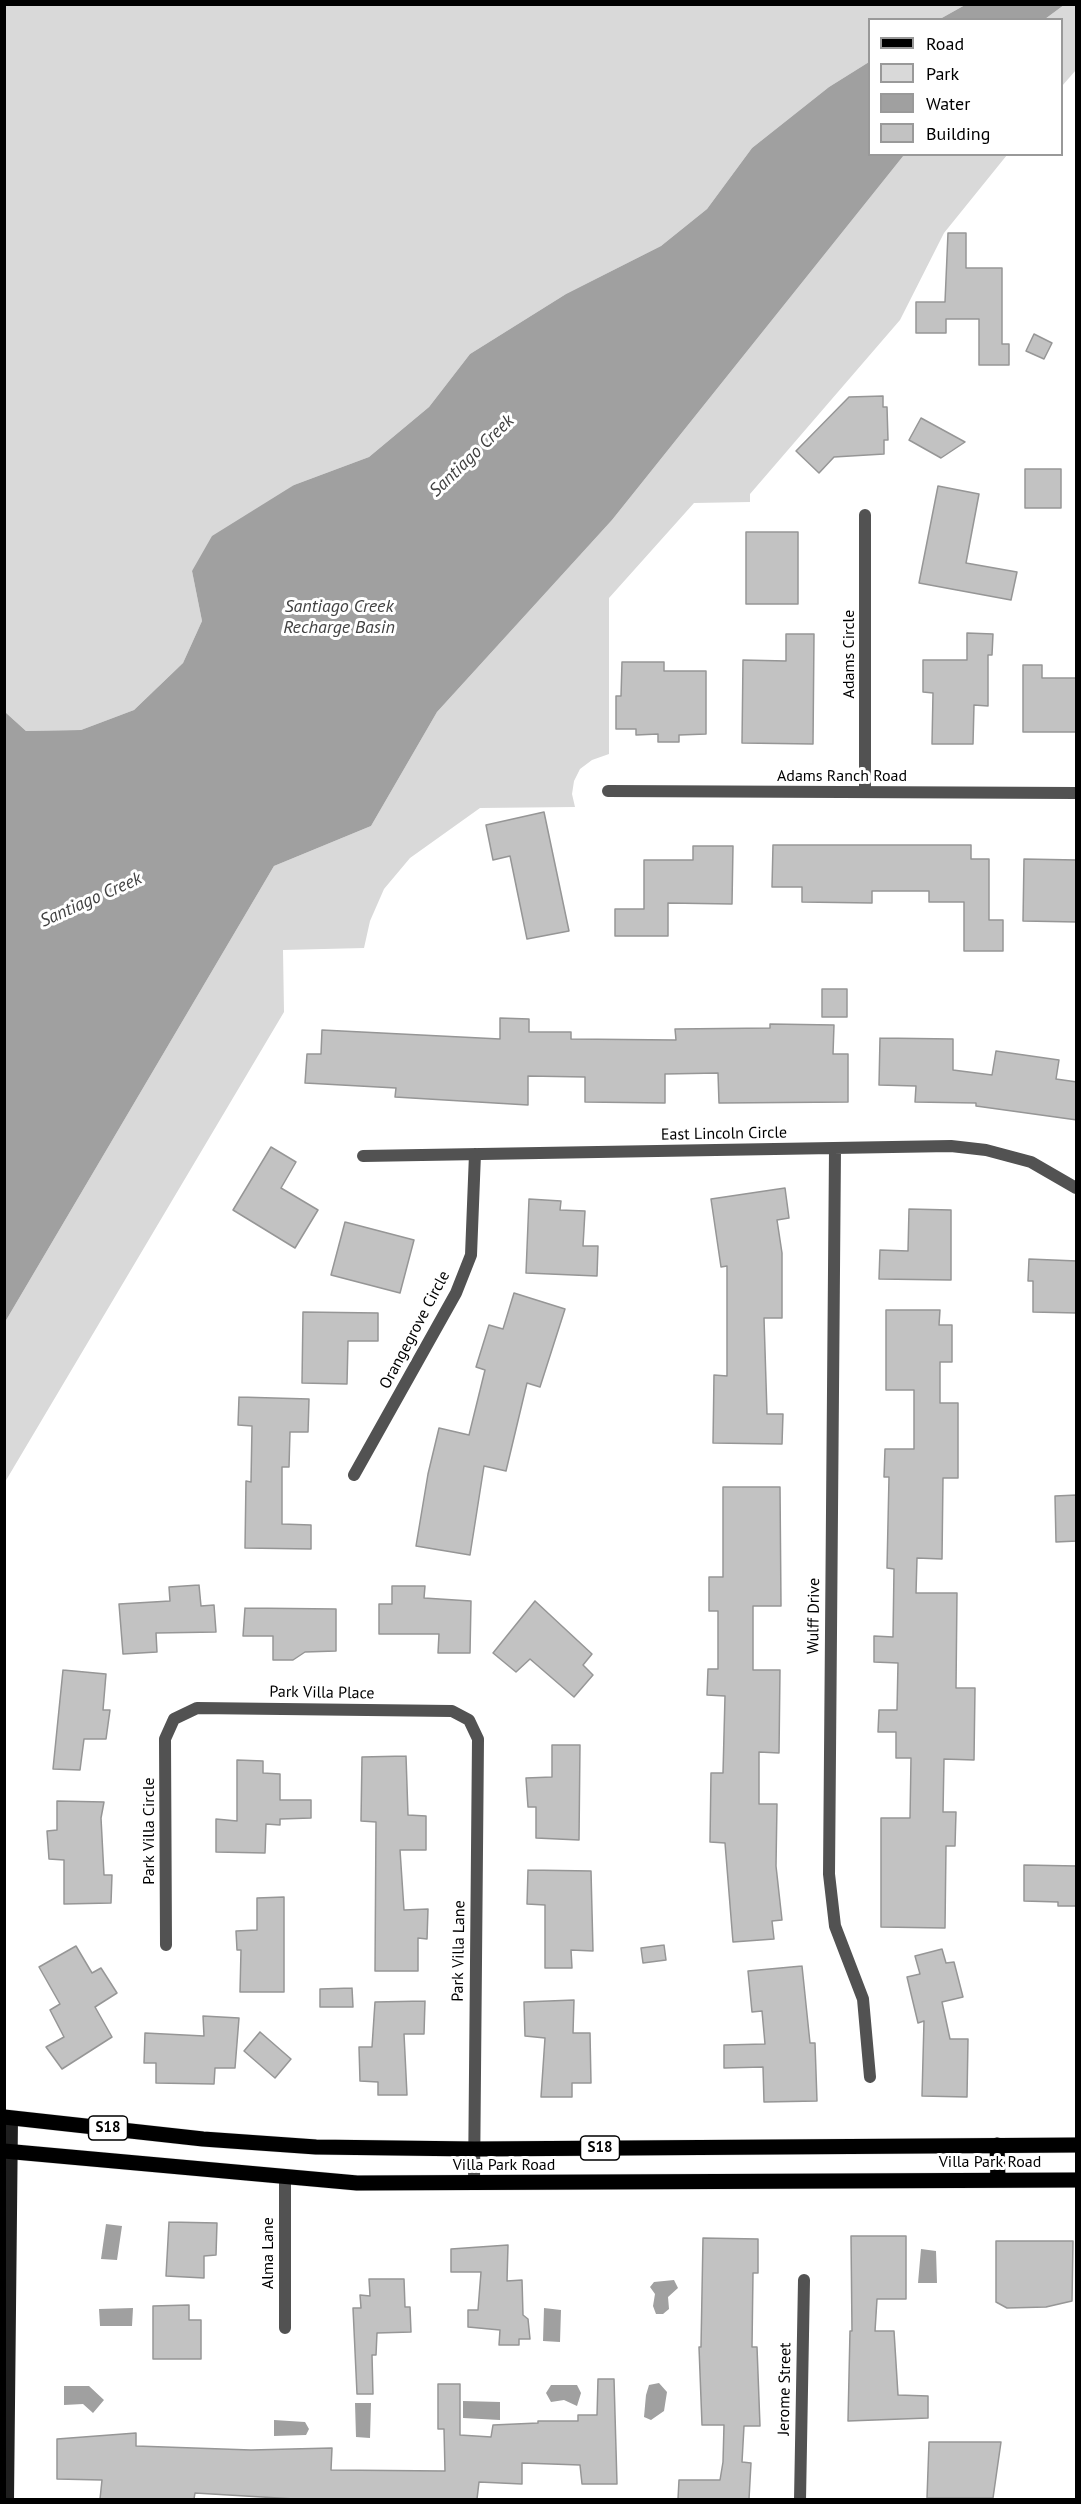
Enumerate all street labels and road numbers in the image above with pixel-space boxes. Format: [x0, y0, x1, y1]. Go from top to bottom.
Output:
street label: Adams Circle [839, 610, 859, 698]
street label: Adams Ranch Road [777, 766, 907, 786]
street label: East Lincoln Circle [661, 1123, 787, 1145]
street label: Orangegrove Circle [376, 1268, 454, 1392]
street label: Wulff Drive [804, 1578, 824, 1654]
street label: Park Villa Place [269, 1682, 375, 1704]
street label: Park Villa Circle [139, 1777, 159, 1885]
street label: Park Villa Lane [449, 1900, 469, 2002]
road number: S18 [88, 2116, 128, 2140]
road number: S18 [580, 2136, 620, 2160]
street label: Villa Park Road [939, 2152, 1041, 2172]
street label: Villa Park Road [453, 2155, 555, 2175]
street label: Alma Lane [258, 2217, 278, 2289]
street label: Jerome Street [775, 2342, 795, 2436]

